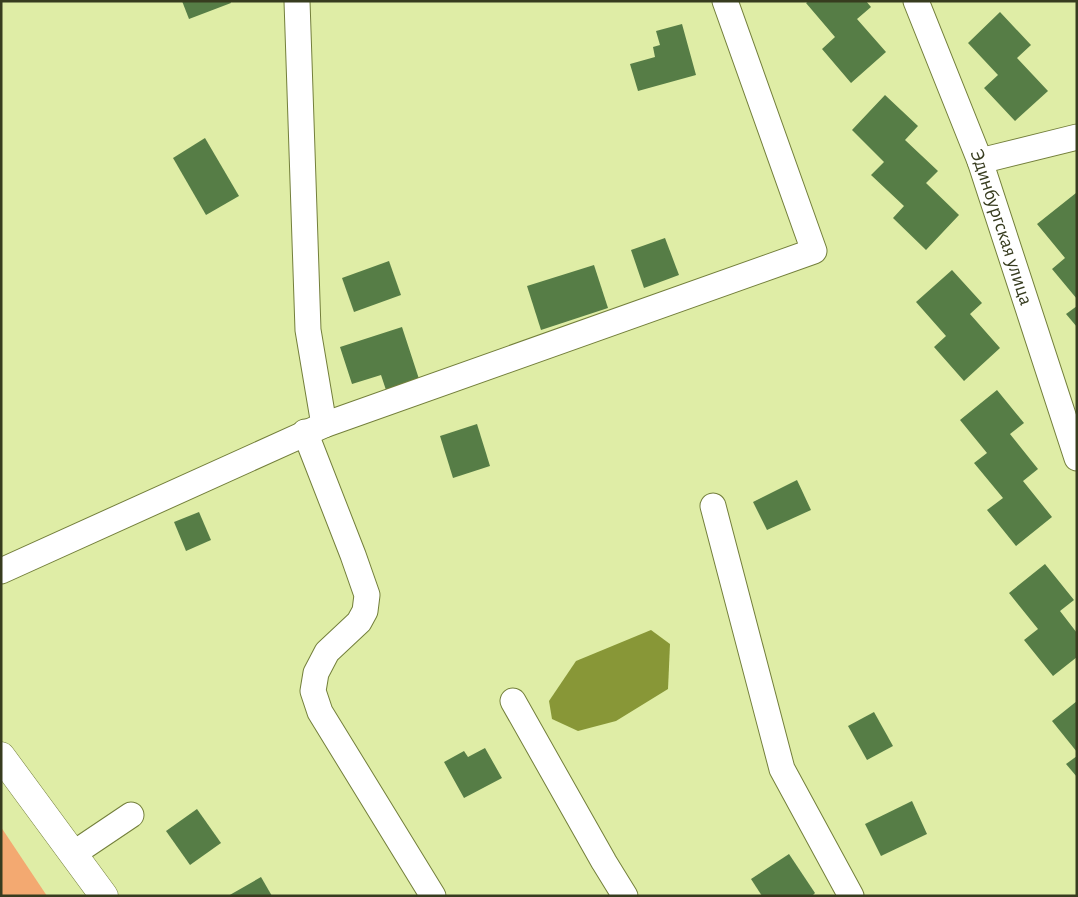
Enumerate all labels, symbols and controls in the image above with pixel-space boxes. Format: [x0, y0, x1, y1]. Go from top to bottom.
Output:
street label: Эдинбургская улица [966, 146, 1036, 308]

